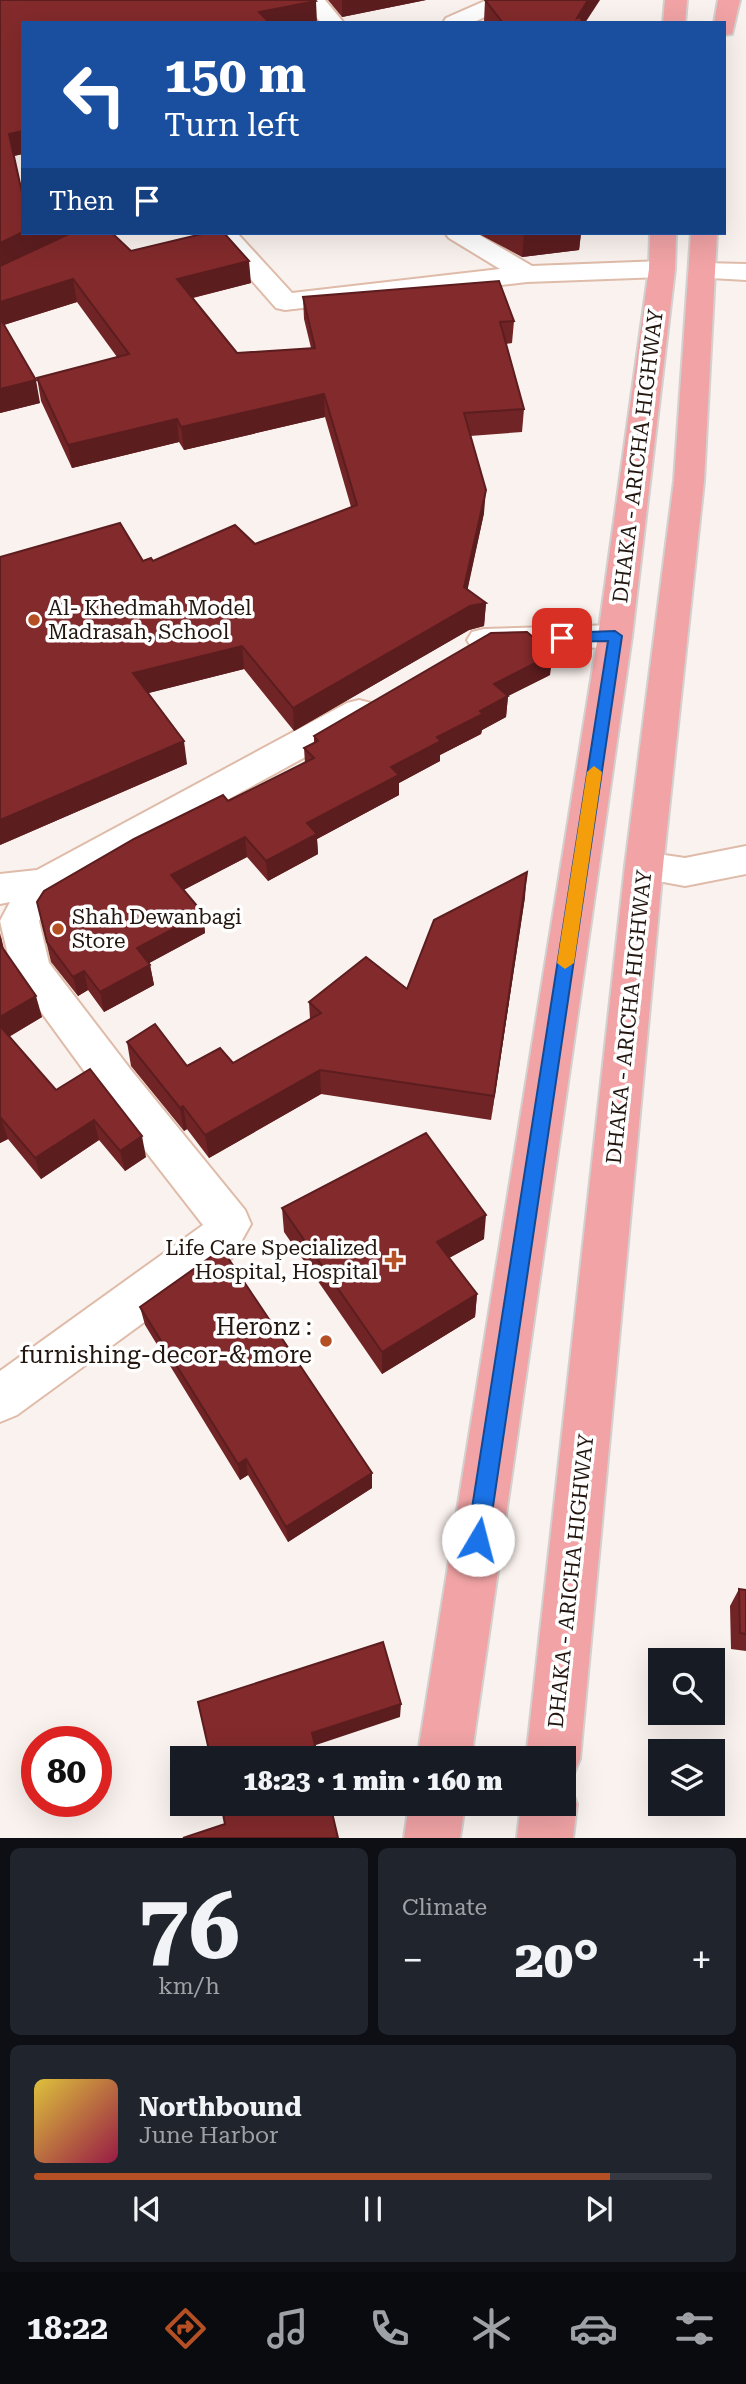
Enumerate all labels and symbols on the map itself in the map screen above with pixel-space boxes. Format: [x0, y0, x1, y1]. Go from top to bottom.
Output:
street label: DHAKA - ARICHA HIGHWAY [608, 307, 668, 604]
place label: Al- Khedmah Model Madrasah, School [48, 596, 252, 644]
pin [532, 608, 592, 668]
marker: Al- Khedmah Model Madrasah, School [26, 612, 42, 628]
street label: DHAKA - ARICHA HIGHWAY [602, 868, 656, 1165]
place label: Shah Dewanbagi Store [72, 905, 242, 953]
marker: Shah Dewanbagi Store [50, 921, 66, 937]
place label: Life Care Specialized Hospital, Hospital [165, 1236, 379, 1284]
marker: Life Care Specialized Hospital, Hospital [384, 1250, 404, 1270]
place label: Heronz : furnishing-decor-& more [19, 1313, 312, 1369]
marker: Heronz : furnishing-decor-& more [318, 1333, 334, 1349]
street label: DHAKA - ARICHA HIGHWAY [544, 1432, 598, 1729]
position arrow [441, 1503, 515, 1577]
speed limit sign: 80 [21, 1726, 112, 1817]

